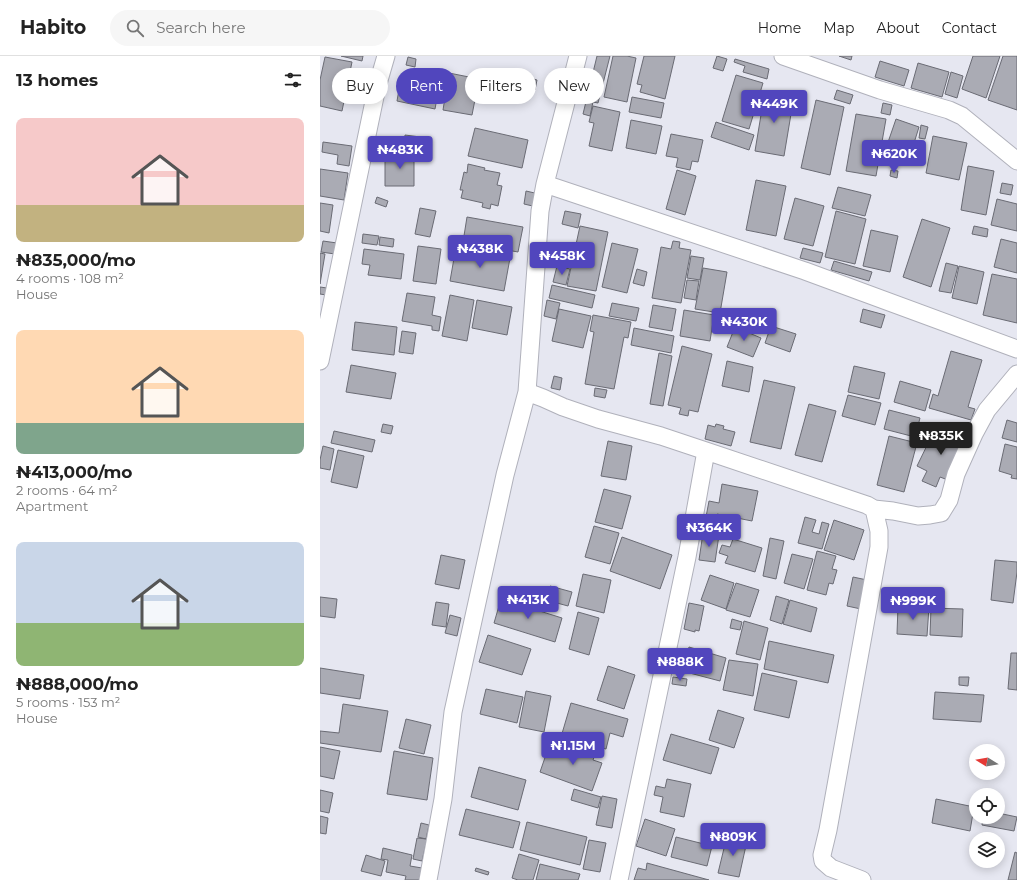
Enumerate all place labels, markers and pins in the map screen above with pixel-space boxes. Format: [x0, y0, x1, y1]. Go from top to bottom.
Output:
pin: ₦449K [746, 90, 802, 124]
pin: ₦483K [372, 136, 428, 170]
pin: ₦620K [866, 140, 922, 174]
pin: ₦438K [452, 235, 508, 269]
pin: ₦458K [534, 242, 590, 276]
pin: ₦430K [716, 308, 772, 342]
pin: ₦835K [913, 422, 969, 456]
pin: ₦364K [681, 514, 737, 548]
pin: ₦413K [500, 586, 556, 620]
pin: ₦999K [885, 587, 941, 621]
pin: ₦888K [652, 648, 708, 682]
pin: ₦1.15M [540, 732, 606, 766]
pin: ₦809K [705, 823, 761, 857]

